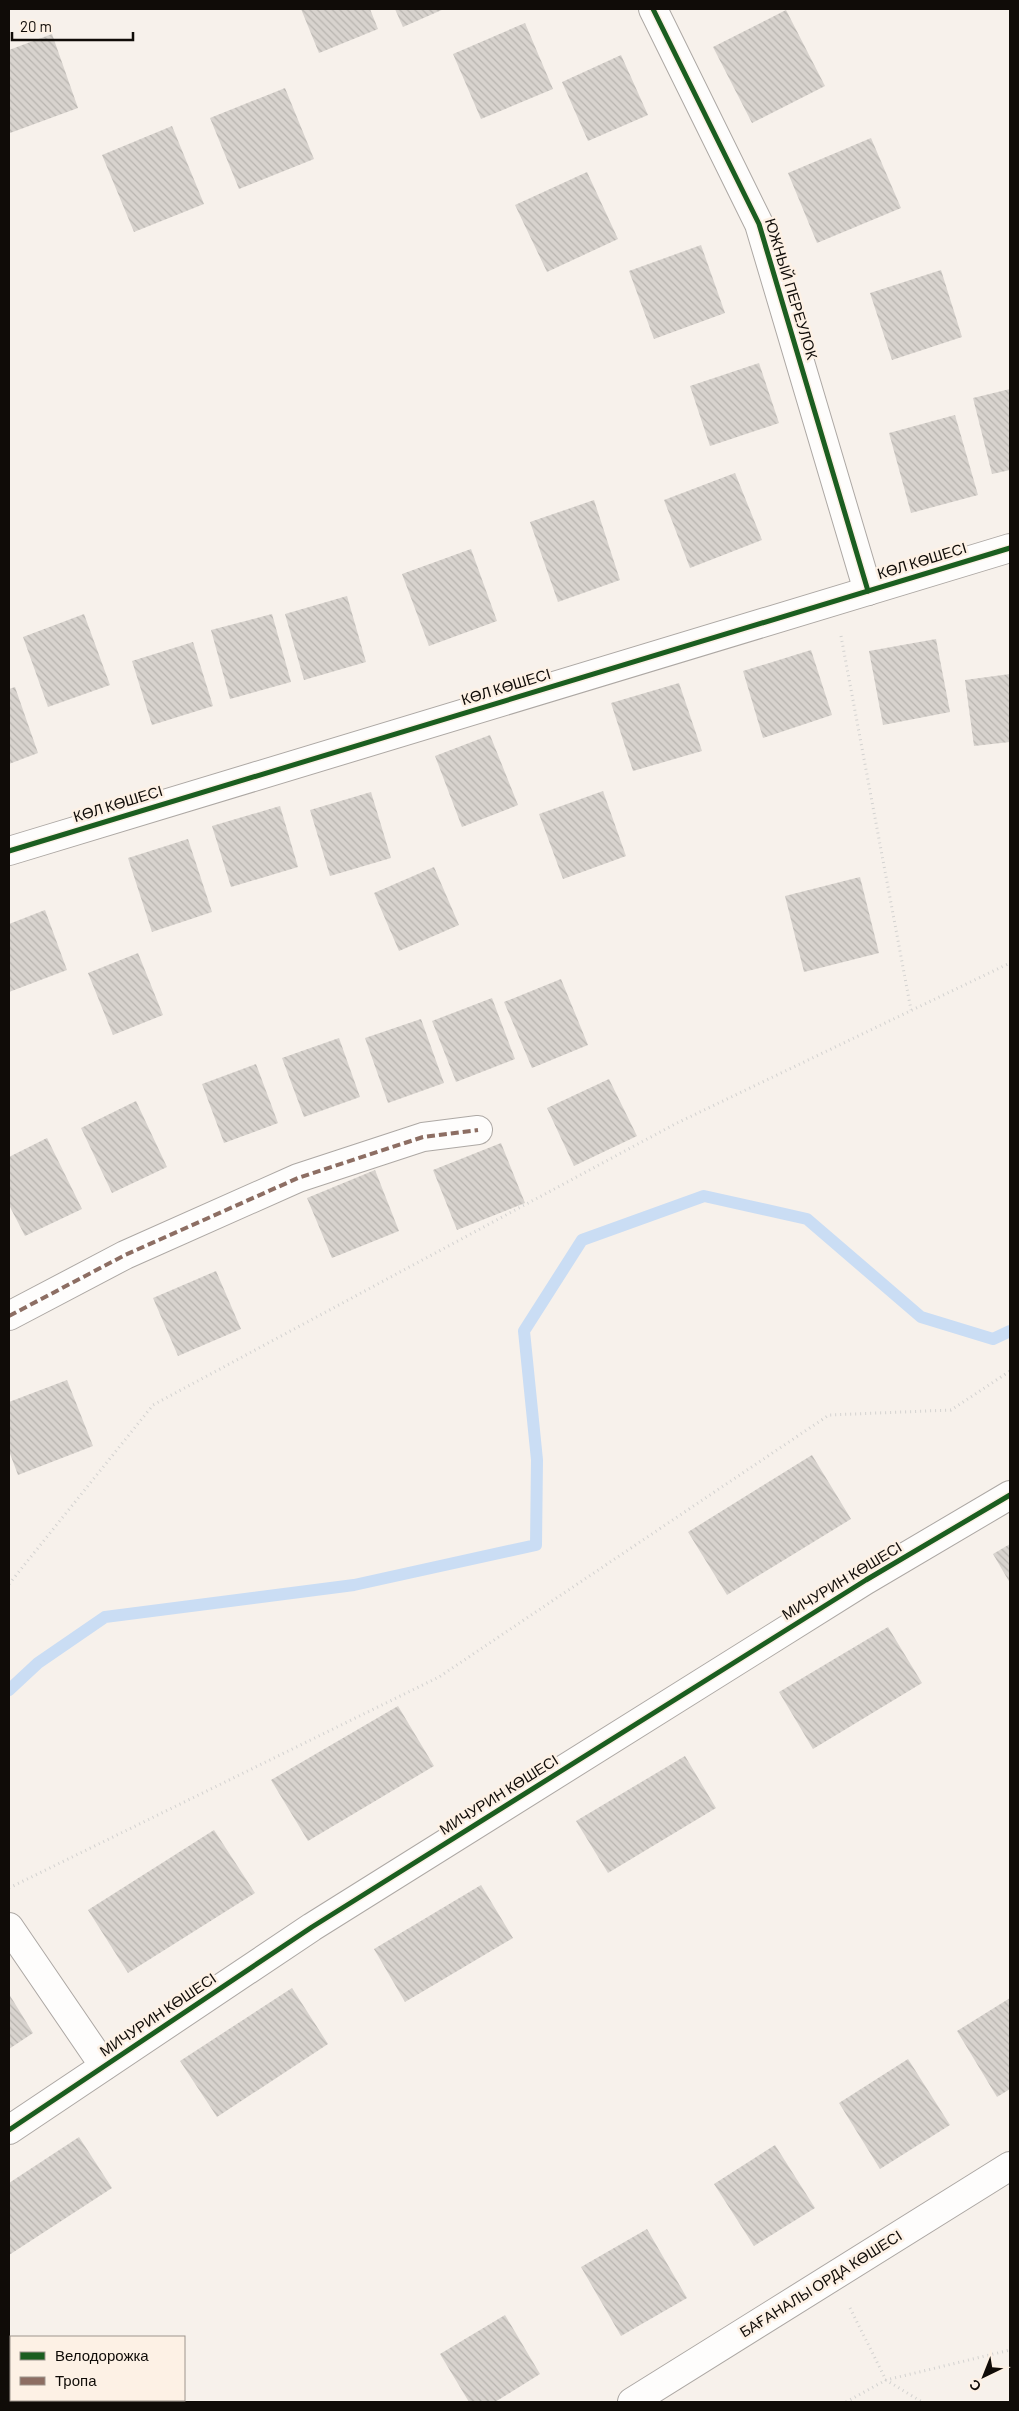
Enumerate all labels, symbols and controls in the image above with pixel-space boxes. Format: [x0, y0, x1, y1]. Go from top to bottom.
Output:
scale bar [12, 10, 134, 42]
text: 20 m [20, 17, 52, 35]
street label: ЮЖНЫЙ ПЕРЕУЛОК [762, 216, 822, 362]
street label: КӨЛ КӨШЕСІ [875, 538, 969, 582]
street label: КӨЛ КӨШЕСІ [459, 664, 553, 708]
street label: КӨЛ КӨШЕСІ [71, 781, 165, 825]
street label: МИЧУРИН КӨШЕСІ [778, 1537, 905, 1623]
street label: МИЧУРИН КӨШЕСІ [436, 1750, 561, 1838]
street label: МИЧУРИН КӨШЕСІ [96, 1969, 219, 2060]
street label: БАҒАНАЛЫ ОРДА КӨШЕСІ [736, 2226, 905, 2341]
legend [10, 2336, 185, 2401]
text: Велодорожка [55, 2346, 149, 2364]
north arrow [959, 2351, 1009, 2401]
text: Тропа [55, 2371, 97, 2389]
text: С [965, 2376, 984, 2396]

